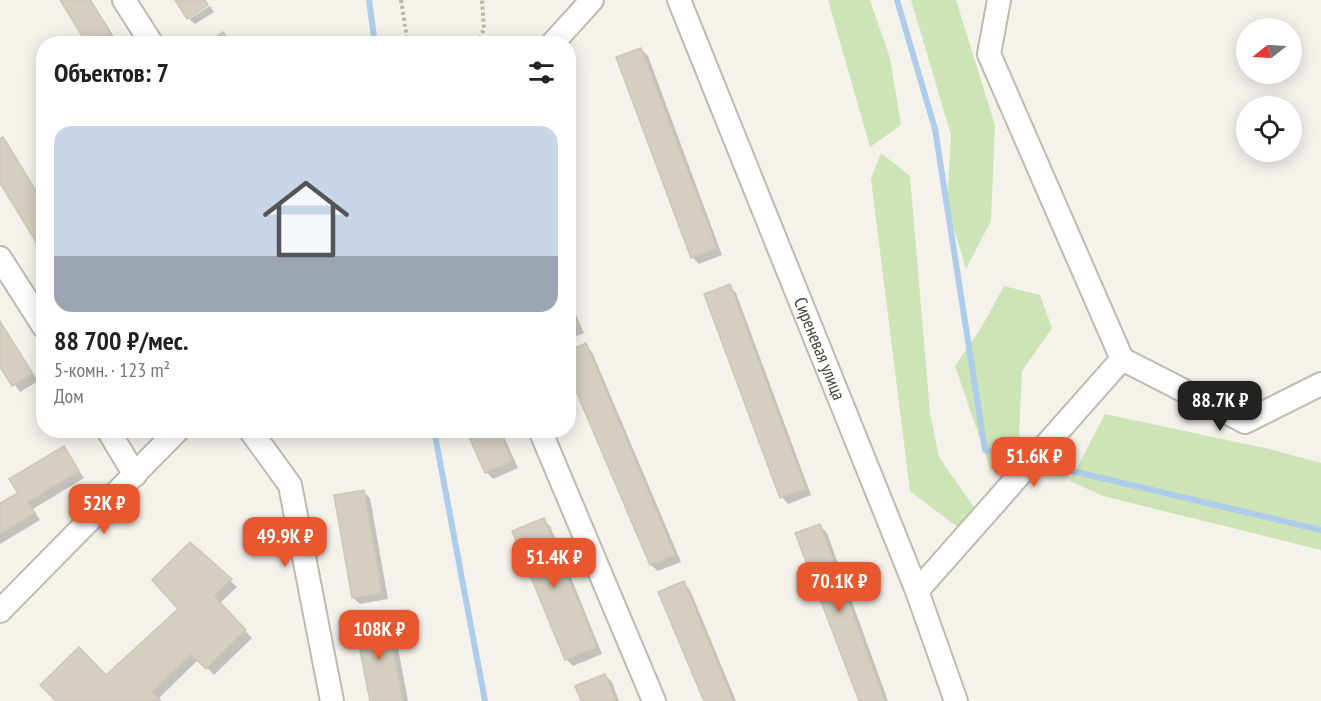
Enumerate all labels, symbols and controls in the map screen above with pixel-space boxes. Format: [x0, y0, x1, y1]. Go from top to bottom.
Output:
north arrow [1236, 18, 1302, 84]
map controls [1236, 18, 1302, 162]
text: Объектов: 7 [54, 56, 169, 89]
icon: filters [525, 56, 558, 89]
button: locate [1236, 96, 1302, 162]
icon: home [252, 165, 360, 273]
street label: Сиреневая улица [789, 294, 851, 403]
text: 88 700 ₽/мес. [54, 324, 188, 357]
text: 5-комн. · 123 m² [54, 357, 170, 383]
pin: 88.7K ₽ [1165, 381, 1275, 432]
text: Дом [54, 383, 84, 409]
text: 88.7K ₽ [1192, 387, 1248, 413]
pin: 51.6K ₽ [979, 437, 1089, 488]
text: 51.6K ₽ [1006, 443, 1062, 469]
pin: 52K ₽ [62, 484, 146, 535]
text: 52K ₽ [83, 490, 125, 516]
pin: 49.9K ₽ [230, 517, 340, 568]
text: 49.9K ₽ [257, 523, 313, 549]
pin: 51.4K ₽ [499, 538, 609, 589]
text: 51.4K ₽ [526, 544, 582, 570]
pin: 70.1K ₽ [784, 562, 894, 613]
text: 70.1K ₽ [811, 568, 867, 594]
pin: 108K ₽ [330, 610, 428, 661]
text: 108K ₽ [353, 616, 405, 642]

